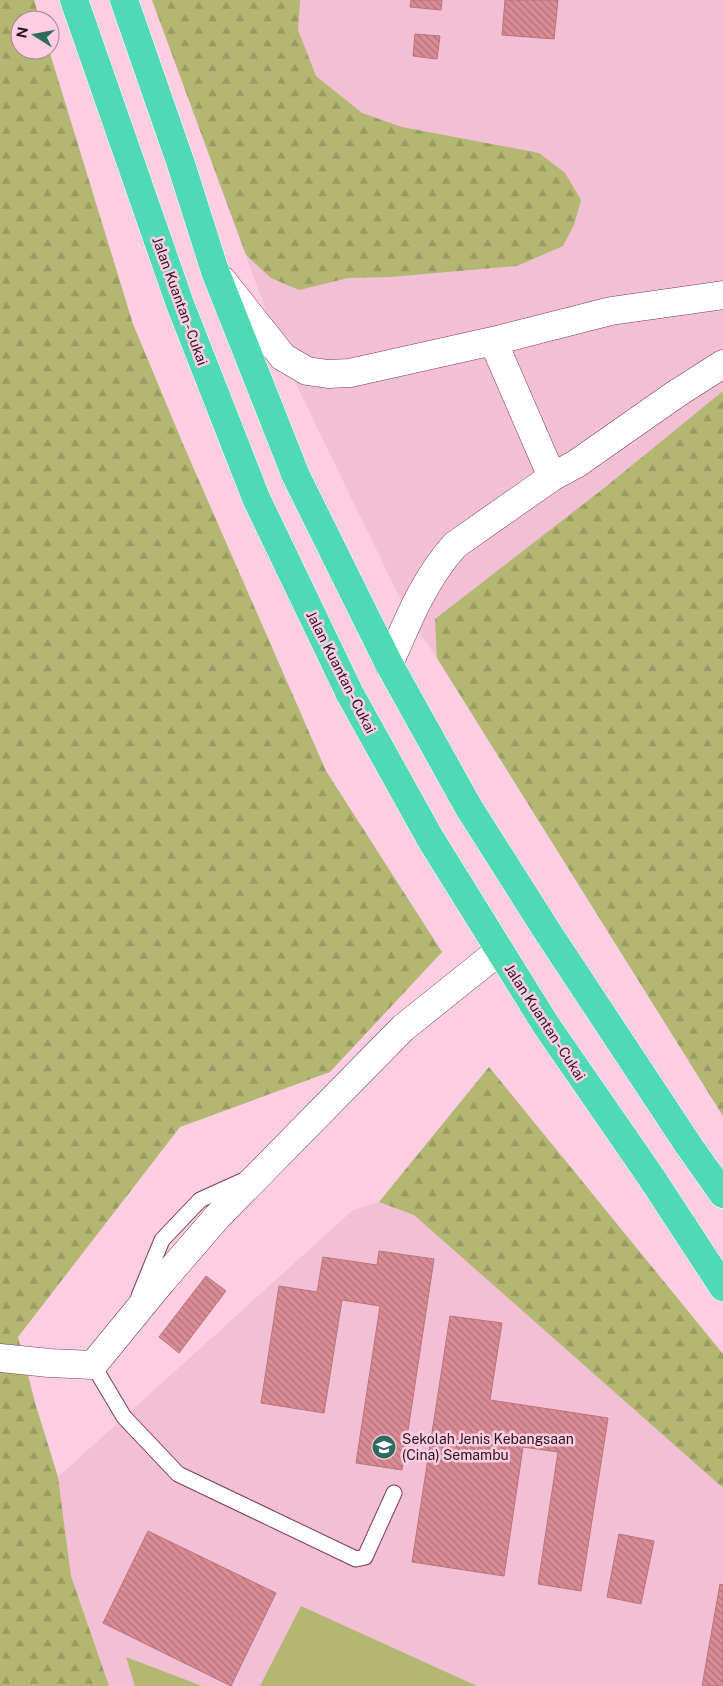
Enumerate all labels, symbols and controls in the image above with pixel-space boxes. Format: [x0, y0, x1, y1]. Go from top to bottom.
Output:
north arrow [10, 10, 60, 60]
text: N [13, 26, 31, 39]
street label: Jalan Kuantan - Cukai [149, 235, 211, 367]
street label: Jalan Kuantan - Cukai [303, 608, 379, 736]
street label: Jalan Kuantan - Cukai [501, 961, 589, 1083]
place label: Sekolah Jenis Kebangsaan (Cina) Semambu [402, 1431, 574, 1463]
school or university icon: Sekolah Jenis Kebangsaan (Cina) Semambu [371, 1434, 397, 1460]

